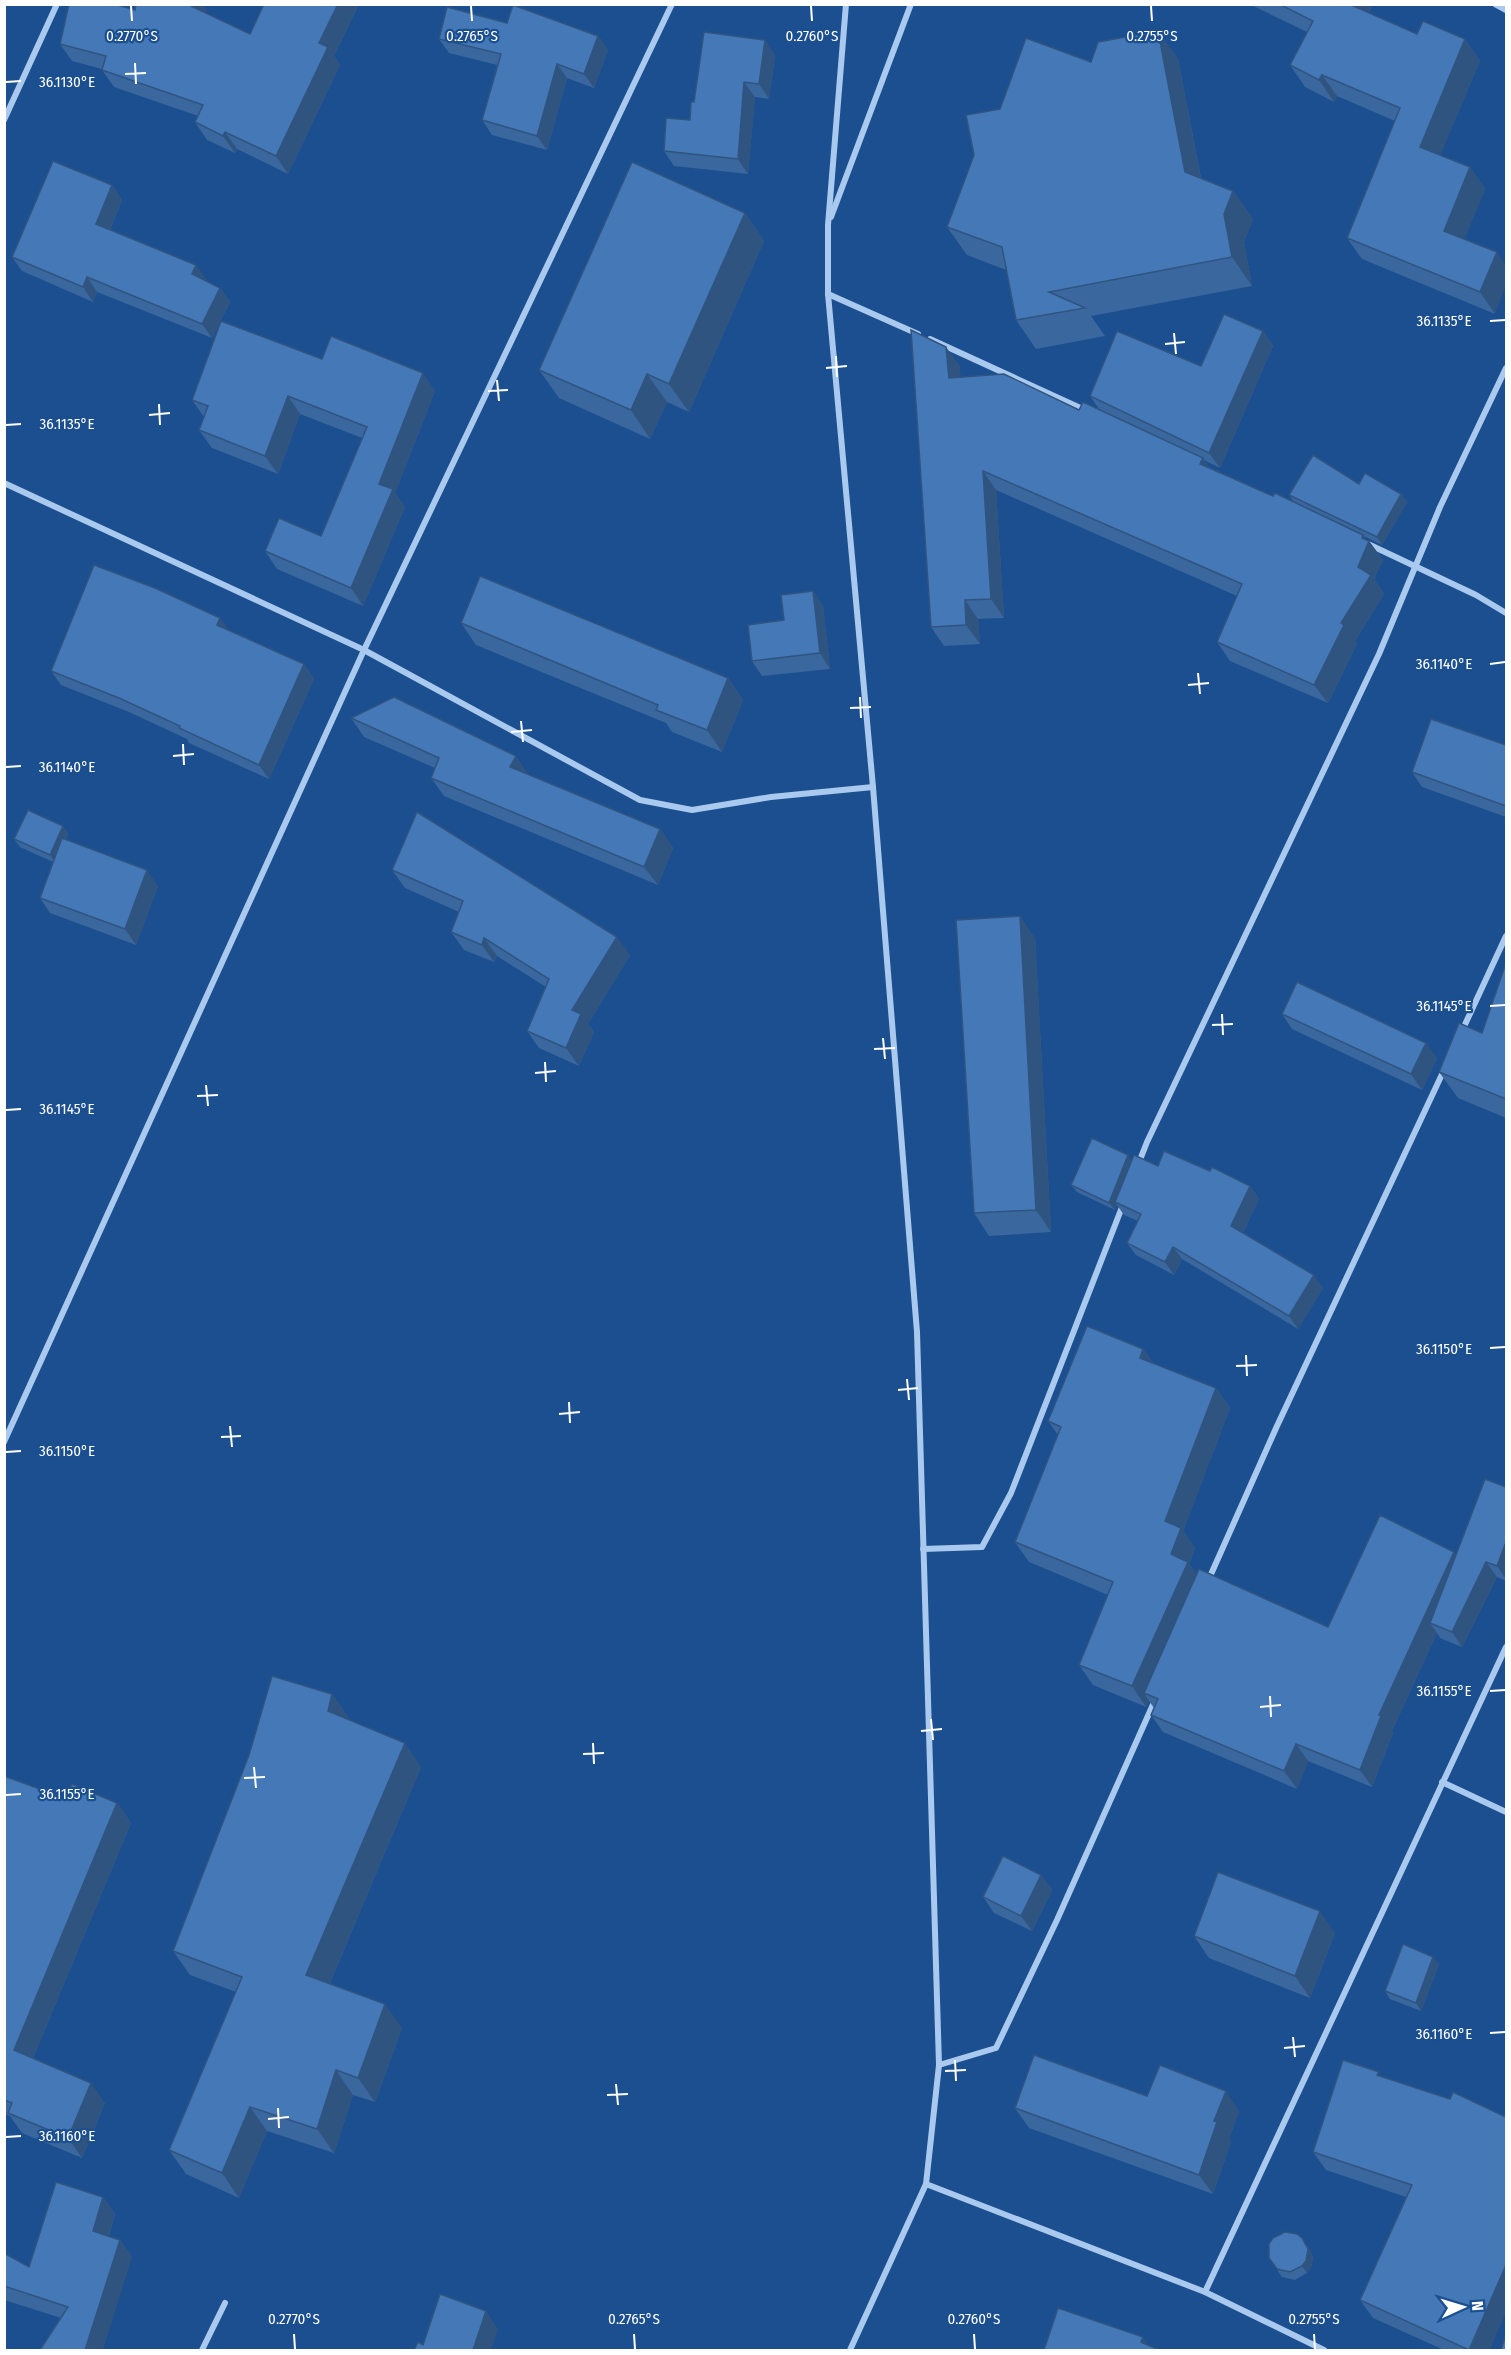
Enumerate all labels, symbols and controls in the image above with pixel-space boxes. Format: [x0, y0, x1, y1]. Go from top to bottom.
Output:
text: 0.2770°S [106, 27, 158, 45]
text: 0.2765°S [446, 27, 498, 45]
text: 0.2760°S [786, 27, 838, 45]
text: 0.2755°S [1126, 27, 1178, 45]
text: 36.1130°E [39, 73, 95, 91]
text: 36.1135°E [1417, 312, 1471, 330]
text: 36.1135°E [40, 415, 94, 433]
text: 36.1140°E [1416, 655, 1472, 673]
text: 36.1140°E [39, 758, 95, 776]
text: 36.1145°E [1416, 997, 1472, 1015]
text: 36.1145°E [39, 1100, 95, 1118]
text: 36.1150°E [1416, 1340, 1472, 1358]
text: 36.1150°E [39, 1442, 95, 1460]
text: 36.1155°E [1417, 1682, 1472, 1700]
text: 36.1155°E [40, 1785, 95, 1803]
text: 36.1160°E [1416, 2025, 1472, 2043]
text: 36.1160°E [39, 2127, 95, 2145]
north arrow [1433, 2277, 1493, 2337]
text: N [1468, 2301, 1487, 2311]
text: 0.2770°S [268, 2310, 320, 2328]
text: 0.2765°S [608, 2310, 660, 2328]
text: 0.2760°S [948, 2310, 1000, 2328]
text: 0.2755°S [1288, 2310, 1340, 2328]

